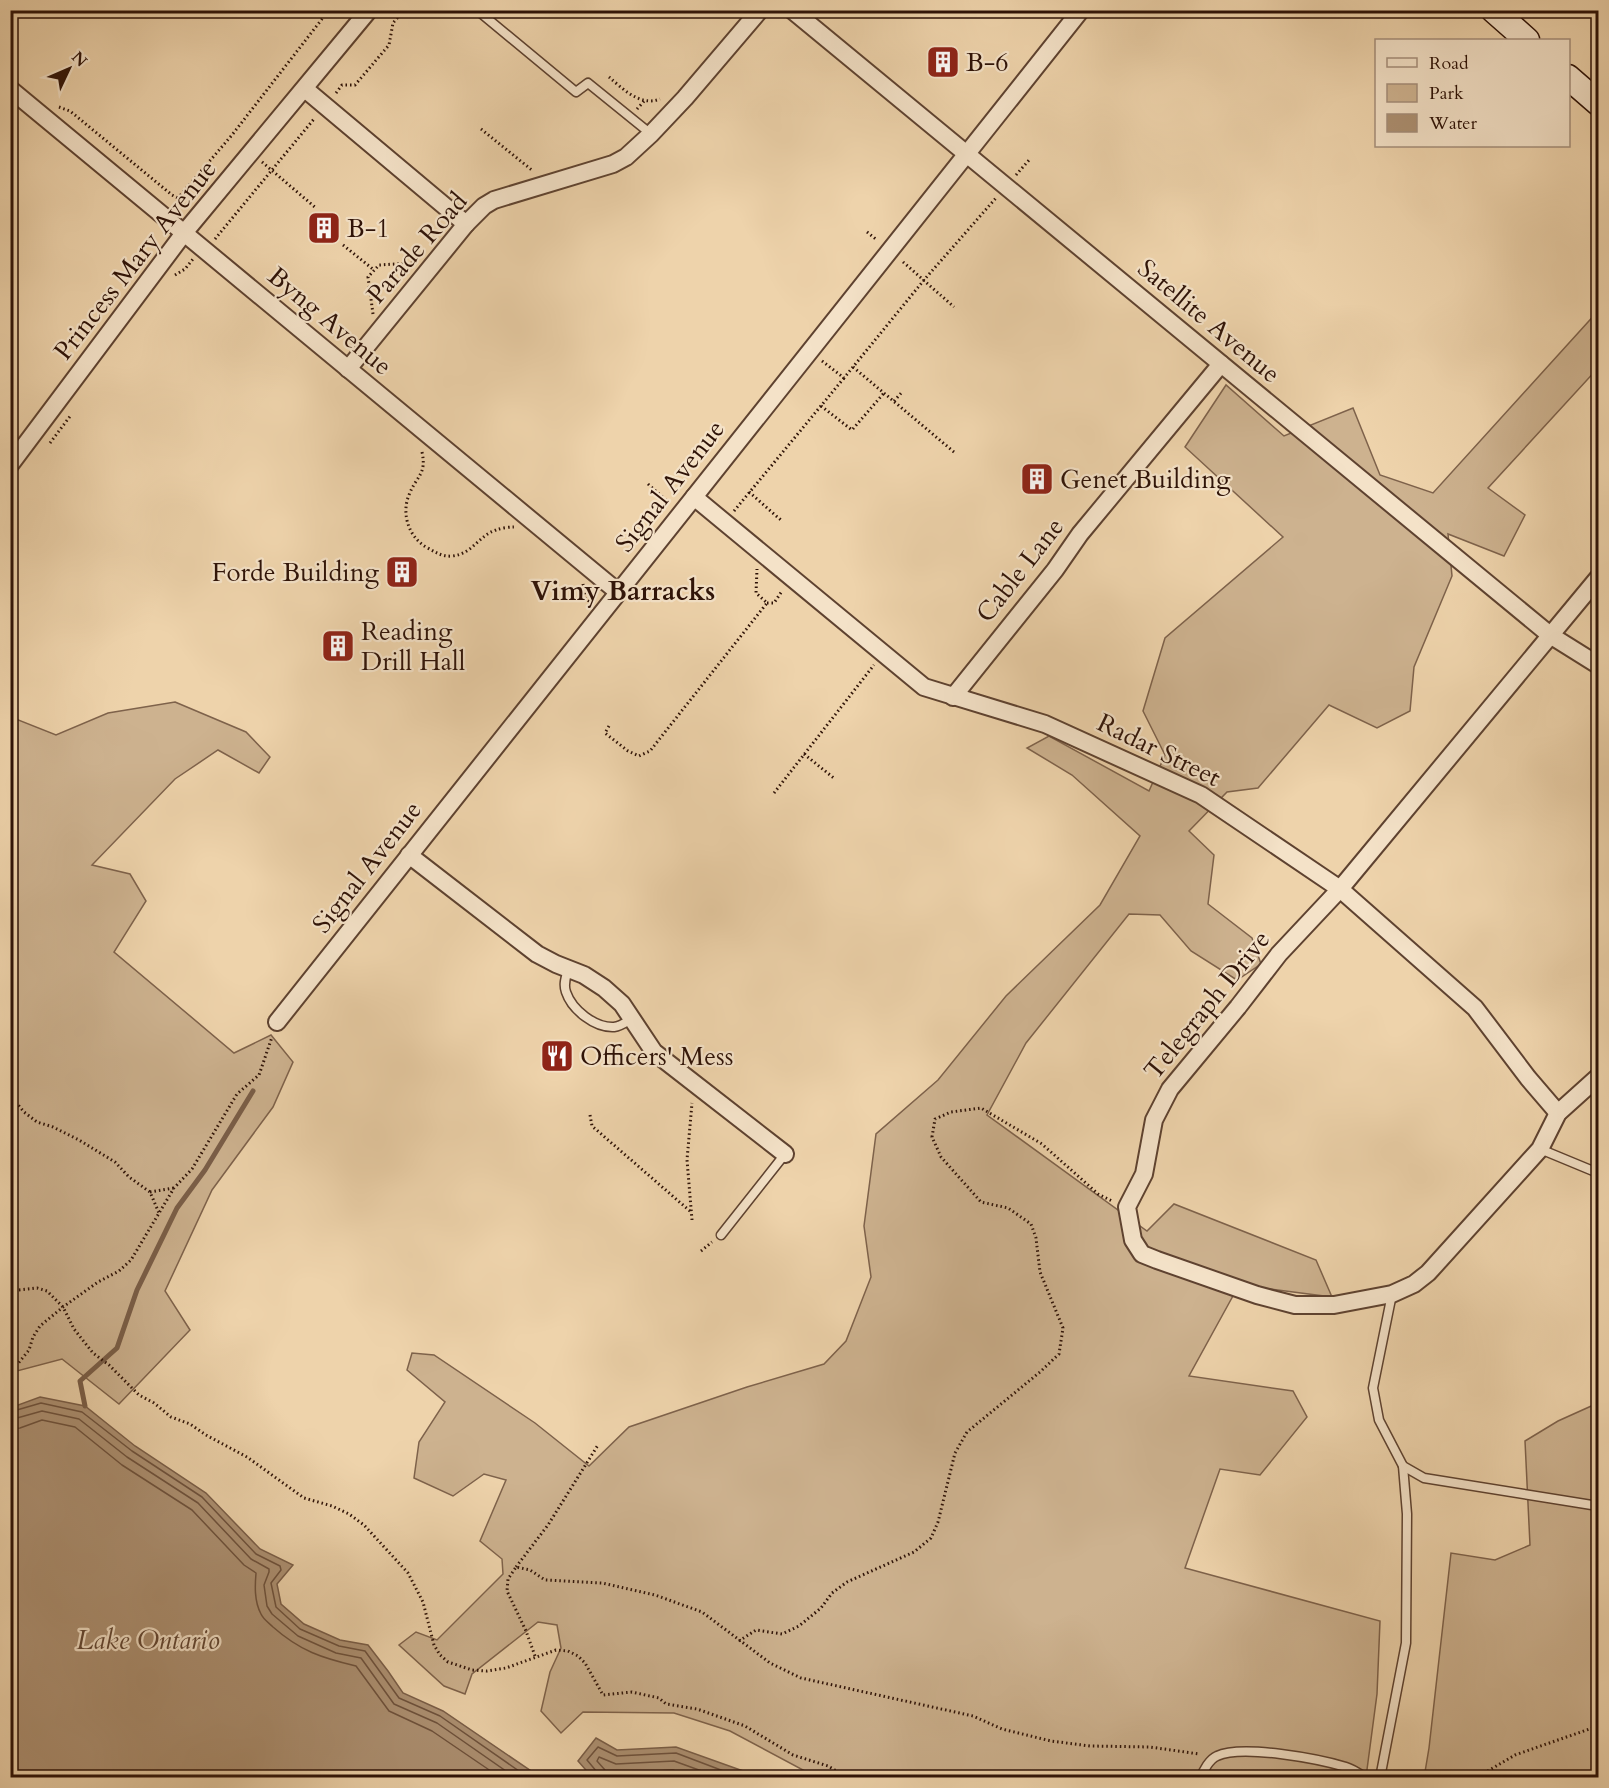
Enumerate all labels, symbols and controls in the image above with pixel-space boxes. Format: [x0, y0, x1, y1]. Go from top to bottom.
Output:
north arrow [39, 39, 99, 99]
legend [1375, 39, 1570, 147]
building icon: B-6 [925, 44, 961, 80]
place label: B-6 [966, 45, 1009, 80]
text: N [66, 47, 92, 72]
text: Road [1429, 51, 1469, 76]
text: Park [1429, 81, 1464, 106]
text: Water [1428, 111, 1478, 136]
street label: Princess Mary Avenue [46, 153, 224, 367]
street label: Parade Road [359, 185, 475, 311]
building icon: B-1 [306, 210, 342, 246]
place label: B-1 [347, 211, 390, 246]
street label: Satellite Avenue [1130, 251, 1288, 391]
street label: Byng Avenue [261, 259, 399, 383]
street label: Signal Avenue [607, 413, 733, 559]
building icon: Genet Building [1019, 461, 1055, 497]
place label: Genet Building [1060, 462, 1231, 497]
street label: Cable Lane [968, 510, 1072, 630]
building icon: Forde Building [384, 554, 420, 590]
place label: Forde Building [212, 555, 379, 590]
district label: Vimy Barracks [531, 573, 715, 610]
place label: Reading Drill Hall [361, 614, 466, 679]
building icon: Reading Drill Hall [320, 628, 356, 664]
street label: Radar Street [1091, 705, 1227, 795]
street label: Signal Avenue [304, 794, 430, 940]
street label: Telegraph Drive [1136, 923, 1278, 1087]
restaurant icon: Officers' Mess [539, 1038, 575, 1074]
place label: Officers' Mess [580, 1039, 733, 1074]
water label: Lake Ontario [76, 1622, 220, 1659]

